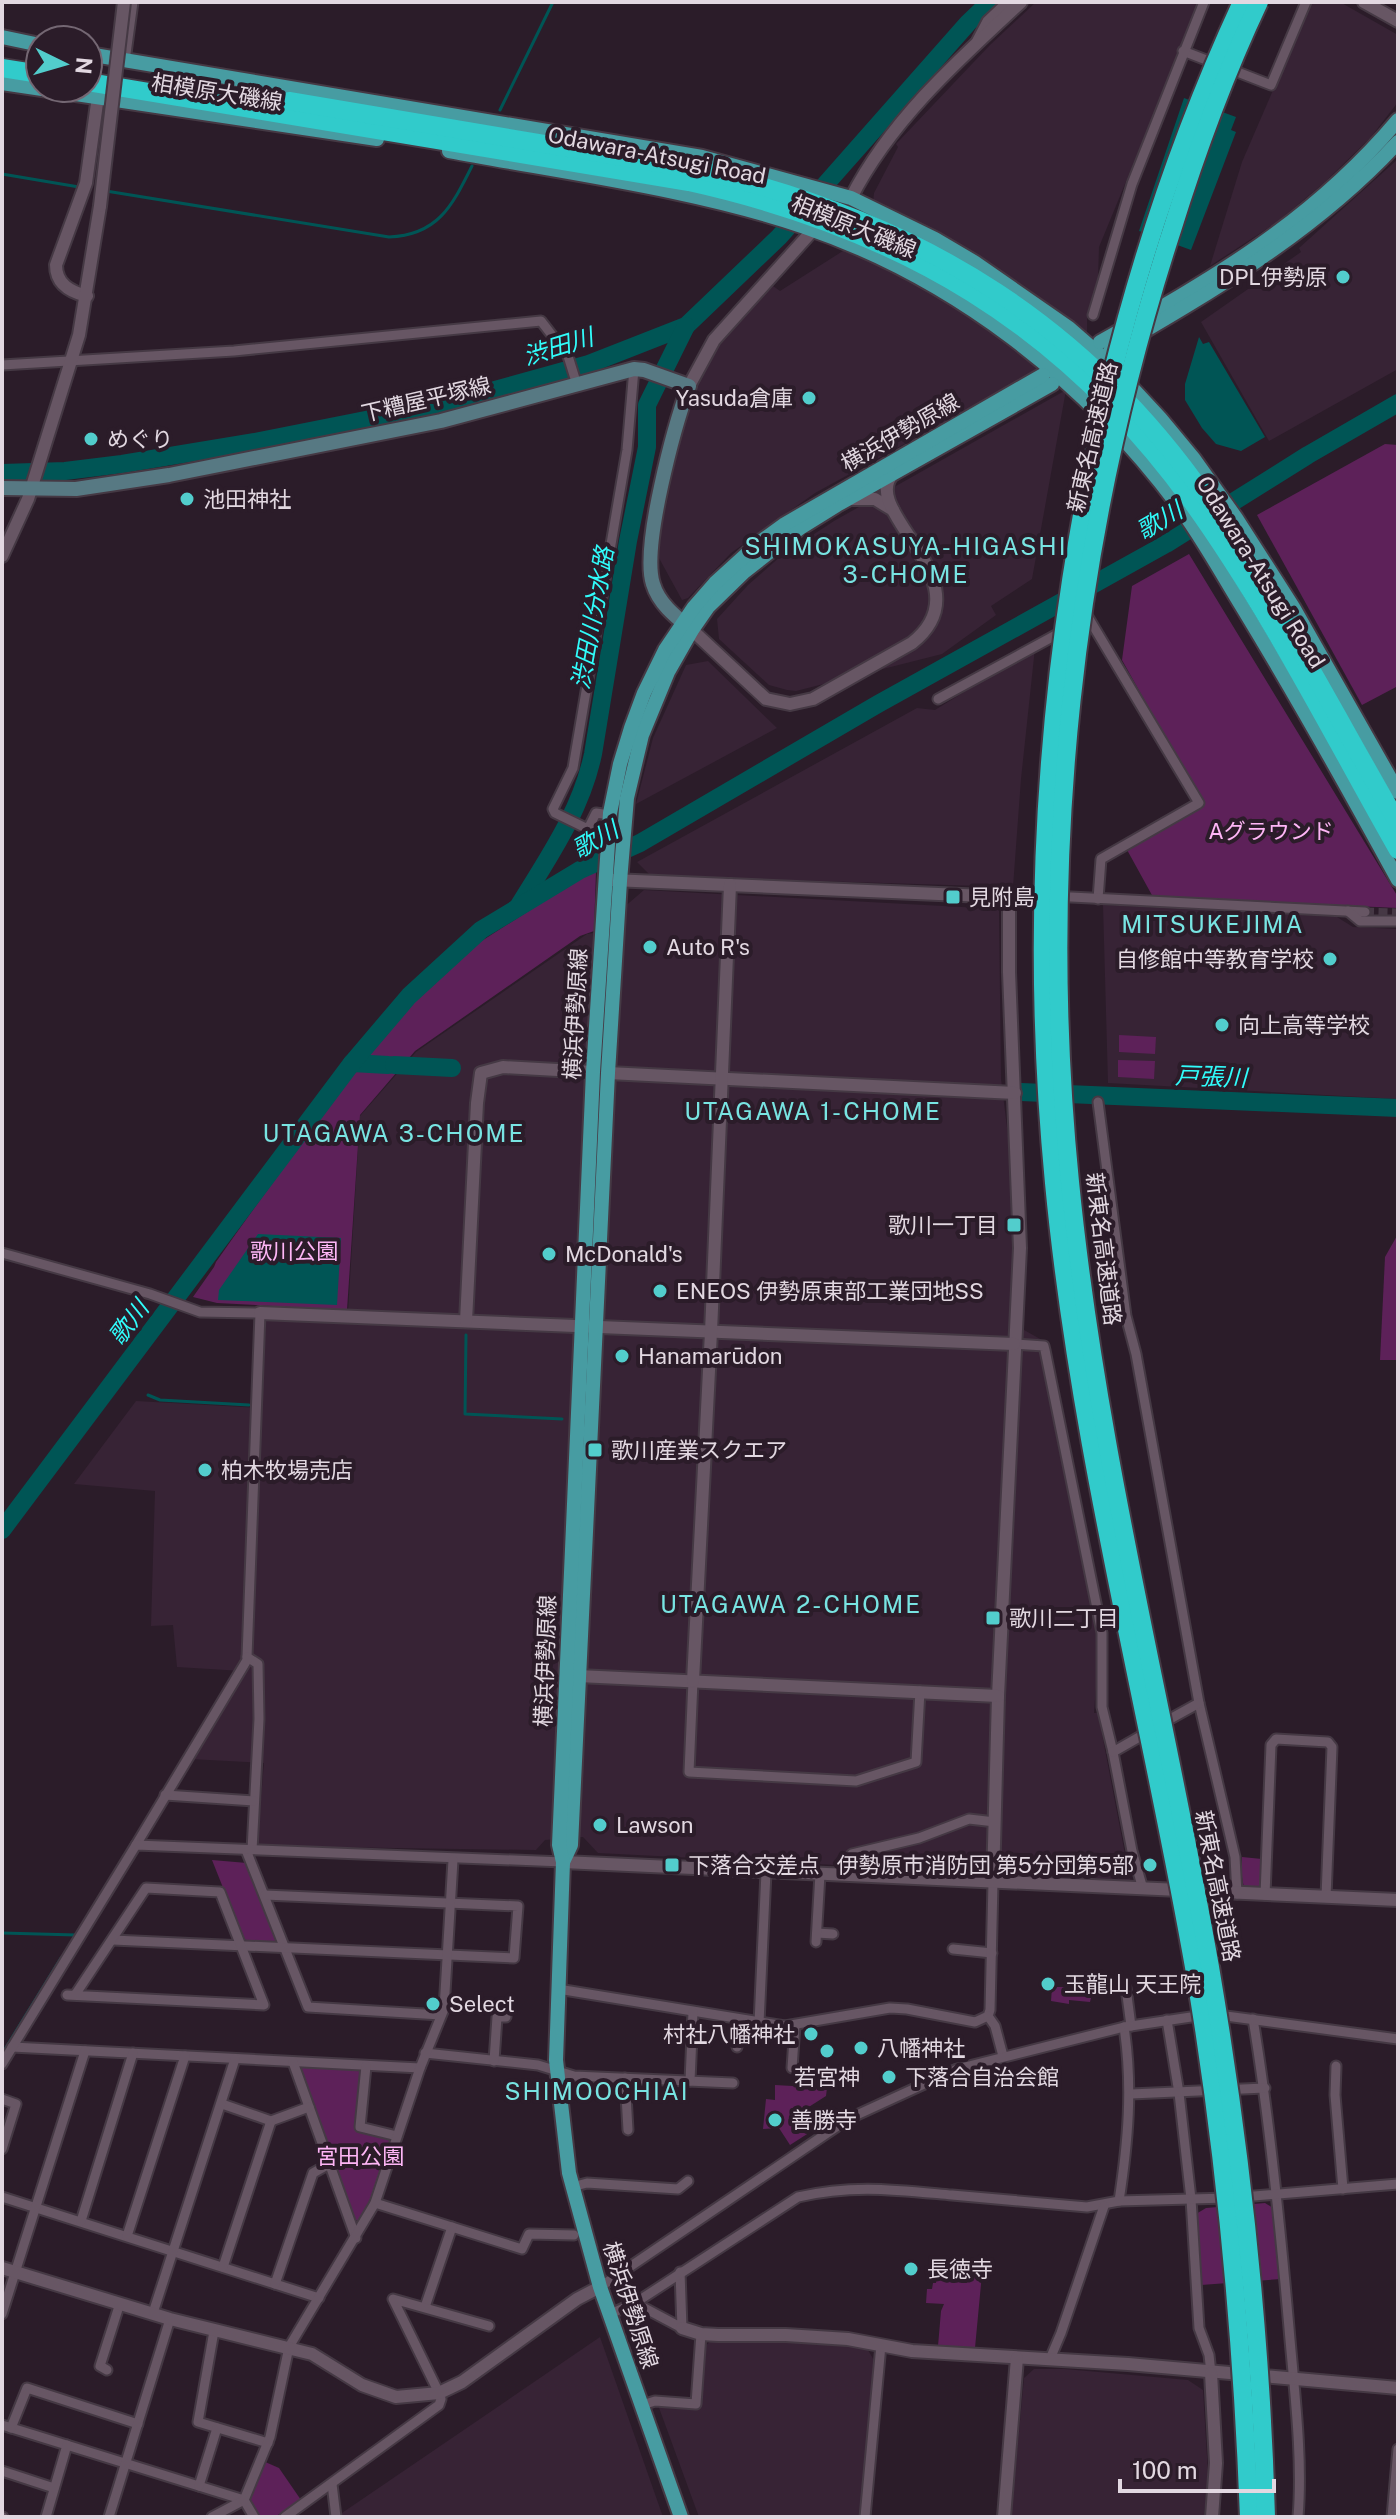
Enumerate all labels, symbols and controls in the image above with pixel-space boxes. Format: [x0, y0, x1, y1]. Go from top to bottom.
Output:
north arrow [24, 24, 104, 104]
text: N [70, 56, 98, 75]
street label: 相模原大磯線 [150, 69, 284, 115]
street label: Odawara-Atsugi Road [546, 121, 768, 189]
street label: 相模原大磯線 [788, 189, 920, 263]
place label: DPL伊勢原 [1219, 264, 1327, 290]
marker: DPL伊勢原 [1334, 268, 1352, 286]
water label: 渋田川 [519, 321, 599, 370]
street label: 新東名高速道路 [1062, 359, 1122, 515]
street label: 下糟屋平塚線 [359, 371, 493, 427]
place label: Yasuda倉庫 [676, 385, 793, 411]
street label: 横浜伊勢原線 [836, 388, 964, 476]
marker: Yasuda倉庫 [800, 389, 818, 407]
place label: めぐり [107, 426, 173, 452]
marker: めぐり [82, 430, 100, 448]
street label: Odawara-Atsugi Road [1191, 471, 1331, 673]
place label: 池田神社 [203, 486, 291, 512]
marker: 池田神社 [178, 490, 196, 508]
water label: 歌川 [1131, 494, 1189, 544]
district label: SHIMOKASUYA-HIGASHI 3-CHOME [744, 532, 1068, 588]
water label: 渋田川分水路 [566, 543, 619, 691]
water label: 歌川 [567, 814, 625, 863]
park label: Aグラウンド [1208, 818, 1334, 844]
place label: 見附島 [969, 884, 1035, 910]
marker: 見附島 [944, 888, 962, 906]
district label: MITSUKEJIMA [1121, 910, 1305, 938]
place label: Auto R's [666, 934, 750, 960]
marker: Auto R's [641, 938, 659, 956]
place label: 自修館中等教育学校 [1116, 946, 1314, 972]
street label: 横浜伊勢原線 [559, 947, 591, 1081]
marker: 自修館中等教育学校 [1321, 950, 1339, 968]
place label: 向上高等学校 [1238, 1012, 1370, 1038]
marker: 向上高等学校 [1213, 1016, 1231, 1034]
water label: 戸張川 [1175, 1061, 1250, 1091]
district label: UTAGAWA 1-CHOME [684, 1097, 942, 1125]
district label: UTAGAWA 3-CHOME [263, 1119, 525, 1147]
street label: 新東名高速道路 [1082, 1171, 1126, 1327]
place label: 歌川一丁目 [888, 1212, 998, 1238]
marker: 歌川一丁目 [1005, 1216, 1023, 1234]
park label: 歌川公園 [250, 1238, 338, 1264]
place label: McDonald's [565, 1241, 683, 1267]
marker: McDonald's [540, 1245, 558, 1263]
place label: ENEOS 伊勢原東部工業団地SS [676, 1278, 984, 1304]
marker: ENEOS 伊勢原東部工業団地SS [651, 1282, 669, 1300]
water label: 歌川 [102, 1292, 155, 1350]
place label: Hanamarūdon [638, 1343, 783, 1369]
marker: Hanamarūdon [613, 1347, 631, 1365]
place label: 歌川産業スクエア [611, 1437, 787, 1463]
marker: 歌川産業スクエア [586, 1441, 604, 1459]
place label: 柏木牧場売店 [221, 1457, 353, 1483]
marker: 柏木牧場売店 [196, 1461, 214, 1479]
district label: UTAGAWA 2-CHOME [660, 1590, 922, 1618]
street label: 横浜伊勢原線 [530, 1595, 560, 1727]
place label: 歌川二丁目 [1009, 1605, 1119, 1631]
marker: 歌川二丁目 [984, 1609, 1002, 1627]
street label: 新東名高速道路 [1191, 1808, 1245, 1964]
place label: Lawson [616, 1812, 693, 1838]
marker: Lawson [591, 1816, 609, 1834]
place label: 下落合交差点 [688, 1852, 820, 1878]
place label: 伊勢原市消防団 第5分団第5部 [836, 1852, 1134, 1878]
marker: 下落合交差点 [663, 1856, 681, 1874]
marker: 伊勢原市消防団 第5分団第5部 [1141, 1856, 1159, 1874]
place label: 玉龍山 天王院 [1064, 1971, 1201, 1997]
marker: 玉龍山 天王院 [1039, 1975, 1057, 1993]
place label: Select [449, 1991, 515, 2017]
marker: Select [424, 1995, 442, 2013]
place label: 村社八幡神社 [663, 2021, 795, 2047]
marker: 村社八幡神社 [802, 2025, 820, 2043]
place label: 八幡神社 [877, 2035, 965, 2061]
marker: 八幡神社 [852, 2039, 870, 2057]
marker: 若宮神 [818, 2042, 836, 2060]
place label: 若宮神 [794, 2064, 860, 2090]
place label: 下落合自治会館 [905, 2064, 1059, 2090]
marker: 下落合自治会館 [880, 2068, 898, 2086]
district label: SHIMOOCHIAI [504, 2077, 690, 2105]
place label: 善勝寺 [791, 2107, 857, 2133]
marker: 善勝寺 [766, 2111, 784, 2129]
park label: 宮田公園 [316, 2143, 404, 2169]
street label: 横浜伊勢原線 [598, 2238, 664, 2372]
place label: 長徳寺 [927, 2256, 993, 2282]
marker: 長徳寺 [902, 2260, 920, 2278]
scale bar [1120, 2443, 1274, 2493]
text: 100 m [1132, 2456, 1198, 2484]

